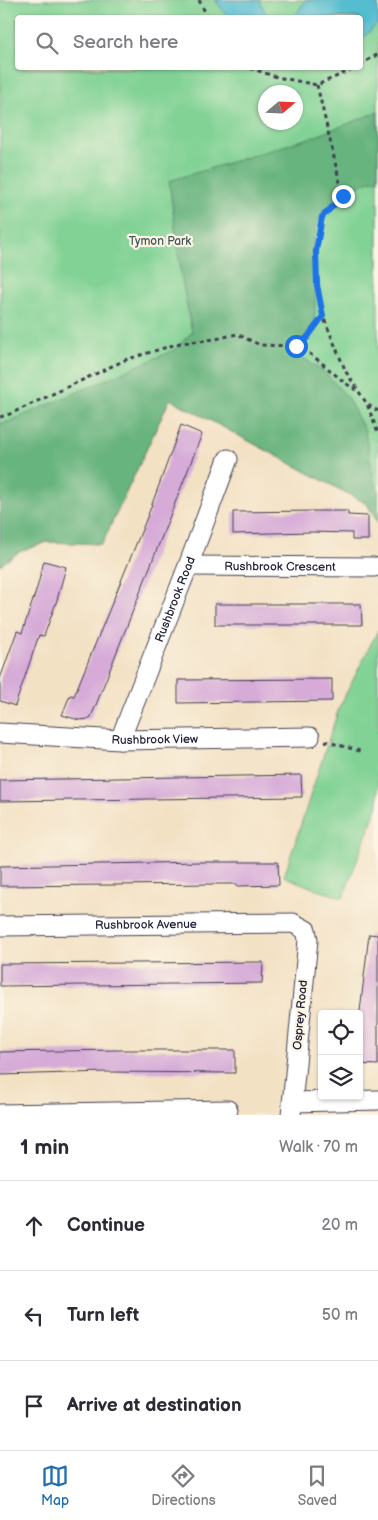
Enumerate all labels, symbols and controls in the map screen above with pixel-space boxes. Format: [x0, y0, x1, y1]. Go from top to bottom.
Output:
search box [15, 15, 363, 70]
icon: search [33, 29, 61, 57]
text: Search here [73, 31, 178, 54]
north arrow [258, 85, 303, 130]
route end [332, 185, 355, 208]
park label: Tymon Park [129, 234, 191, 249]
route start [285, 335, 308, 358]
street label: Rushbrook Road [152, 555, 199, 644]
street label: Rushbrook Crescent [224, 559, 336, 575]
street label: Rushbrook View [111, 732, 198, 748]
street label: Rushbrook Avenue [95, 917, 197, 933]
street label: Osprey Road [290, 979, 311, 1051]
map controls [318, 1010, 363, 1100]
button: locate [318, 1010, 363, 1055]
button: layers [318, 1055, 363, 1100]
text: 1 min [20, 1135, 69, 1160]
text: Walk · 70 m [279, 1138, 358, 1157]
icon: ahead [20, 1212, 48, 1240]
text: Continue [67, 1214, 145, 1237]
text: 20 m [322, 1216, 358, 1235]
icon: left [20, 1302, 48, 1330]
text: Turn left [67, 1304, 139, 1327]
text: 50 m [322, 1306, 358, 1325]
icon: arrive [20, 1392, 48, 1420]
text: Arrive at destination [67, 1394, 242, 1417]
tab: Map [41, 1462, 69, 1509]
tab: Directions [151, 1462, 216, 1509]
tab: Saved [298, 1462, 337, 1509]

